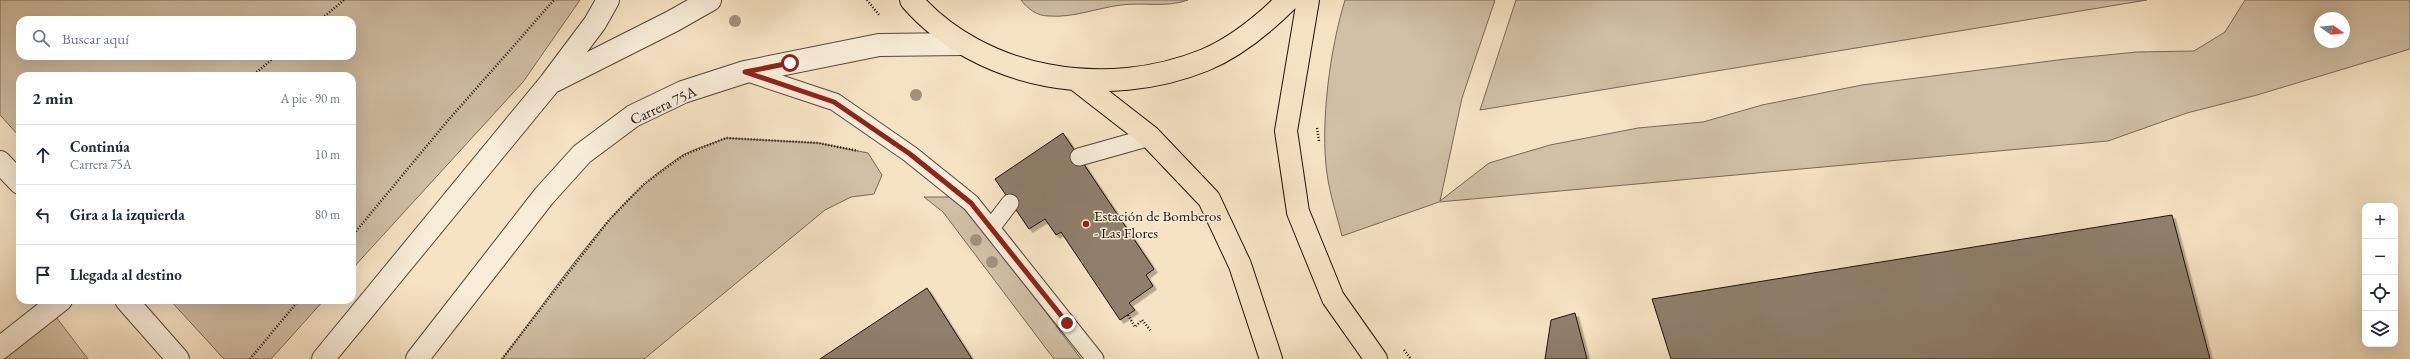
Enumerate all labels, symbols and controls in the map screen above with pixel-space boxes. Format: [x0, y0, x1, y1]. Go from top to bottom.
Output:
north arrow [2314, 12, 2350, 48]
search box [16, 16, 356, 60]
icon: search [30, 27, 52, 49]
text: Buscar aquí [62, 29, 129, 48]
route start [781, 54, 799, 72]
street label: Carrera 75A [627, 81, 700, 129]
text: 2 min [32, 87, 73, 109]
text: A pie · 90 m [280, 90, 340, 107]
text: Continúa [70, 137, 130, 156]
icon: ahead [32, 144, 54, 166]
text: 10 m [315, 146, 340, 163]
text: Carrera 75A [70, 156, 132, 173]
map controls [2362, 203, 2398, 347]
button: + [2362, 203, 2398, 239]
icon: left [32, 204, 54, 226]
text: Gira a la izquierda [70, 205, 185, 224]
text: 80 m [315, 206, 340, 223]
place label: Estación de Bomberos - Las Flores [1094, 206, 1221, 242]
marker: Estación de Bomberos - Las Flores [1081, 219, 1091, 229]
button: − [2362, 239, 2398, 275]
icon: arrive [32, 264, 54, 286]
text: Llegada al destino [70, 265, 182, 284]
button: locate [2362, 275, 2398, 311]
button: layers [2362, 311, 2398, 347]
route end [1058, 314, 1076, 332]

